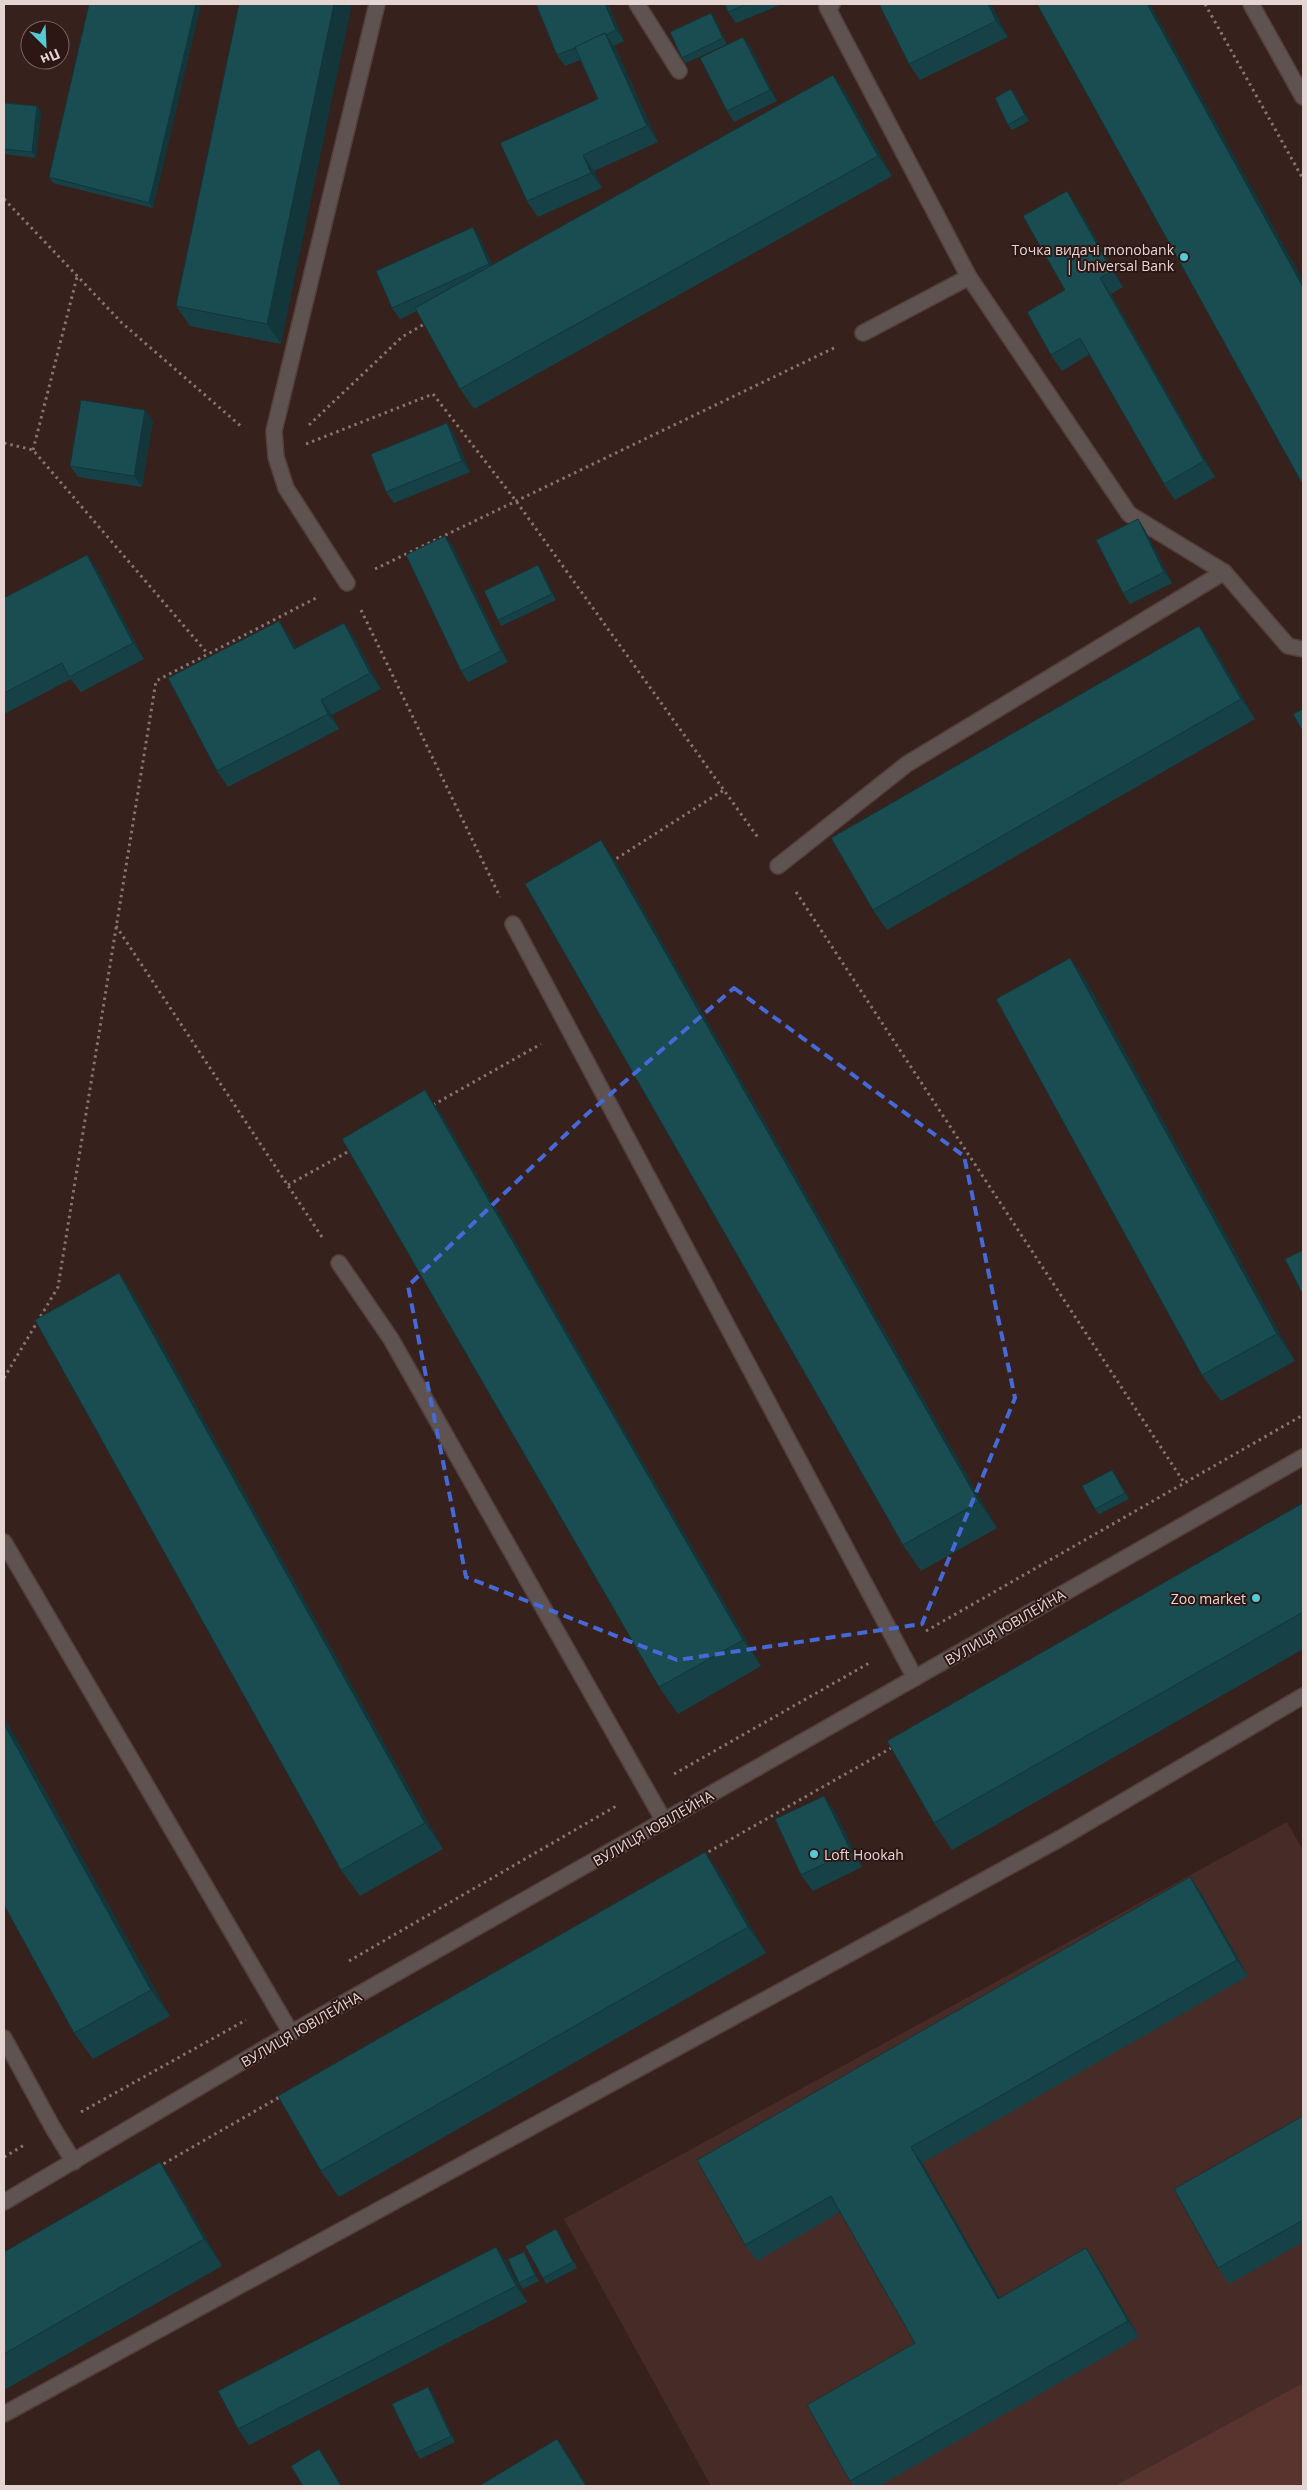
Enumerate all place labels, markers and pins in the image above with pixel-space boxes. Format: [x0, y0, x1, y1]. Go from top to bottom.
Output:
place label: Точка видачі monobank | Universal Bank [1012, 240, 1175, 275]
marker: Точка видачі monobank | Universal Bank [1178, 251, 1190, 263]
place label: Zoo market [1171, 1589, 1246, 1608]
marker: Zoo market [1250, 1592, 1262, 1604]
place label: Loft Hookah [824, 1845, 904, 1864]
marker: Loft Hookah [808, 1848, 820, 1860]

